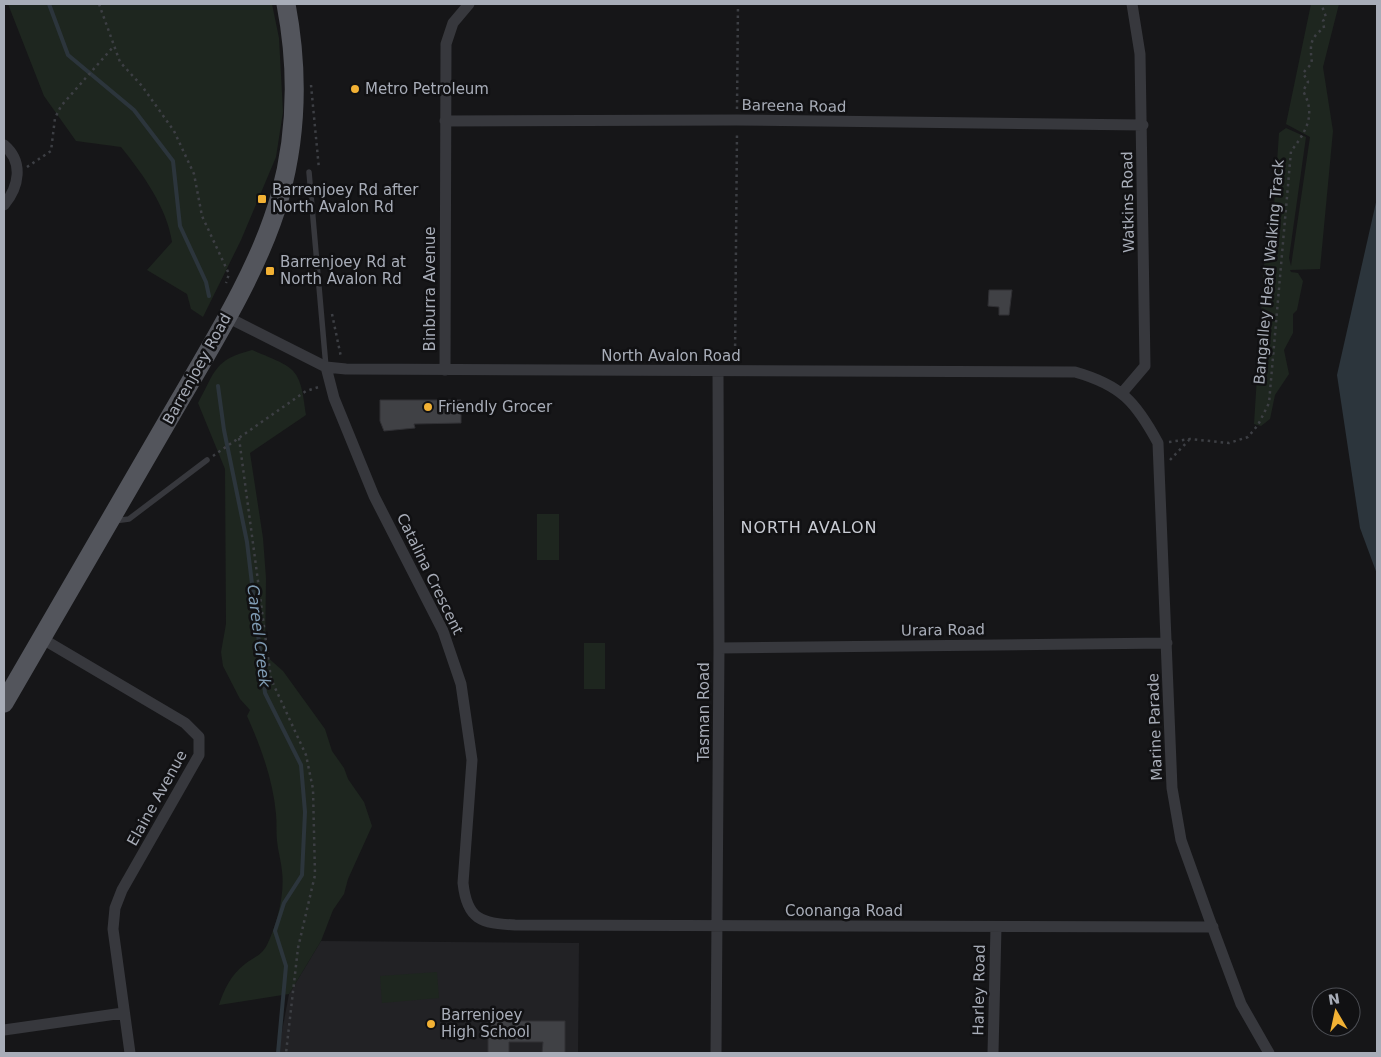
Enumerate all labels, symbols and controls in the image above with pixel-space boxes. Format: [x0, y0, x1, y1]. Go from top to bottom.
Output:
place label: Metro Petroleum [365, 80, 489, 98]
marker: Metro Petroleum [349, 83, 361, 95]
street label: Bareena Road [741, 96, 847, 116]
street label: Watkins Road [1118, 151, 1138, 253]
street label: Bangalley Head Walking Track [1250, 158, 1288, 385]
place label: Barrenjoey Rd after North Avalon Rd [272, 181, 419, 216]
marker: Barrenjoey Rd after North Avalon Rd [256, 193, 268, 205]
street label: Binburra Avenue [421, 227, 439, 351]
place label: Barrenjoey Rd at North Avalon Rd [280, 253, 406, 288]
marker: Barrenjoey Rd at North Avalon Rd [264, 265, 276, 277]
street label: Barrenjoey Road [159, 310, 235, 428]
street label: North Avalon Road [601, 347, 741, 365]
place label: Friendly Grocer [438, 398, 553, 416]
marker: Friendly Grocer [422, 401, 434, 413]
street label: Catalina Crescent [393, 510, 467, 638]
district label: NORTH AVALON [740, 518, 878, 537]
water label: Careel Creek [243, 583, 275, 689]
street label: Urara Road [901, 620, 985, 640]
street label: Tasman Road [695, 662, 713, 763]
street label: Marine Parade [1144, 673, 1166, 781]
street label: Elaine Avenue [123, 747, 191, 849]
street label: Coonanga Road [785, 902, 903, 920]
street label: Harley Road [969, 944, 989, 1036]
north arrow [1311, 987, 1361, 1037]
text: N [1327, 990, 1341, 1008]
place label: Barrenjoey High School [441, 1006, 530, 1041]
marker: Barrenjoey High School [425, 1018, 437, 1030]

